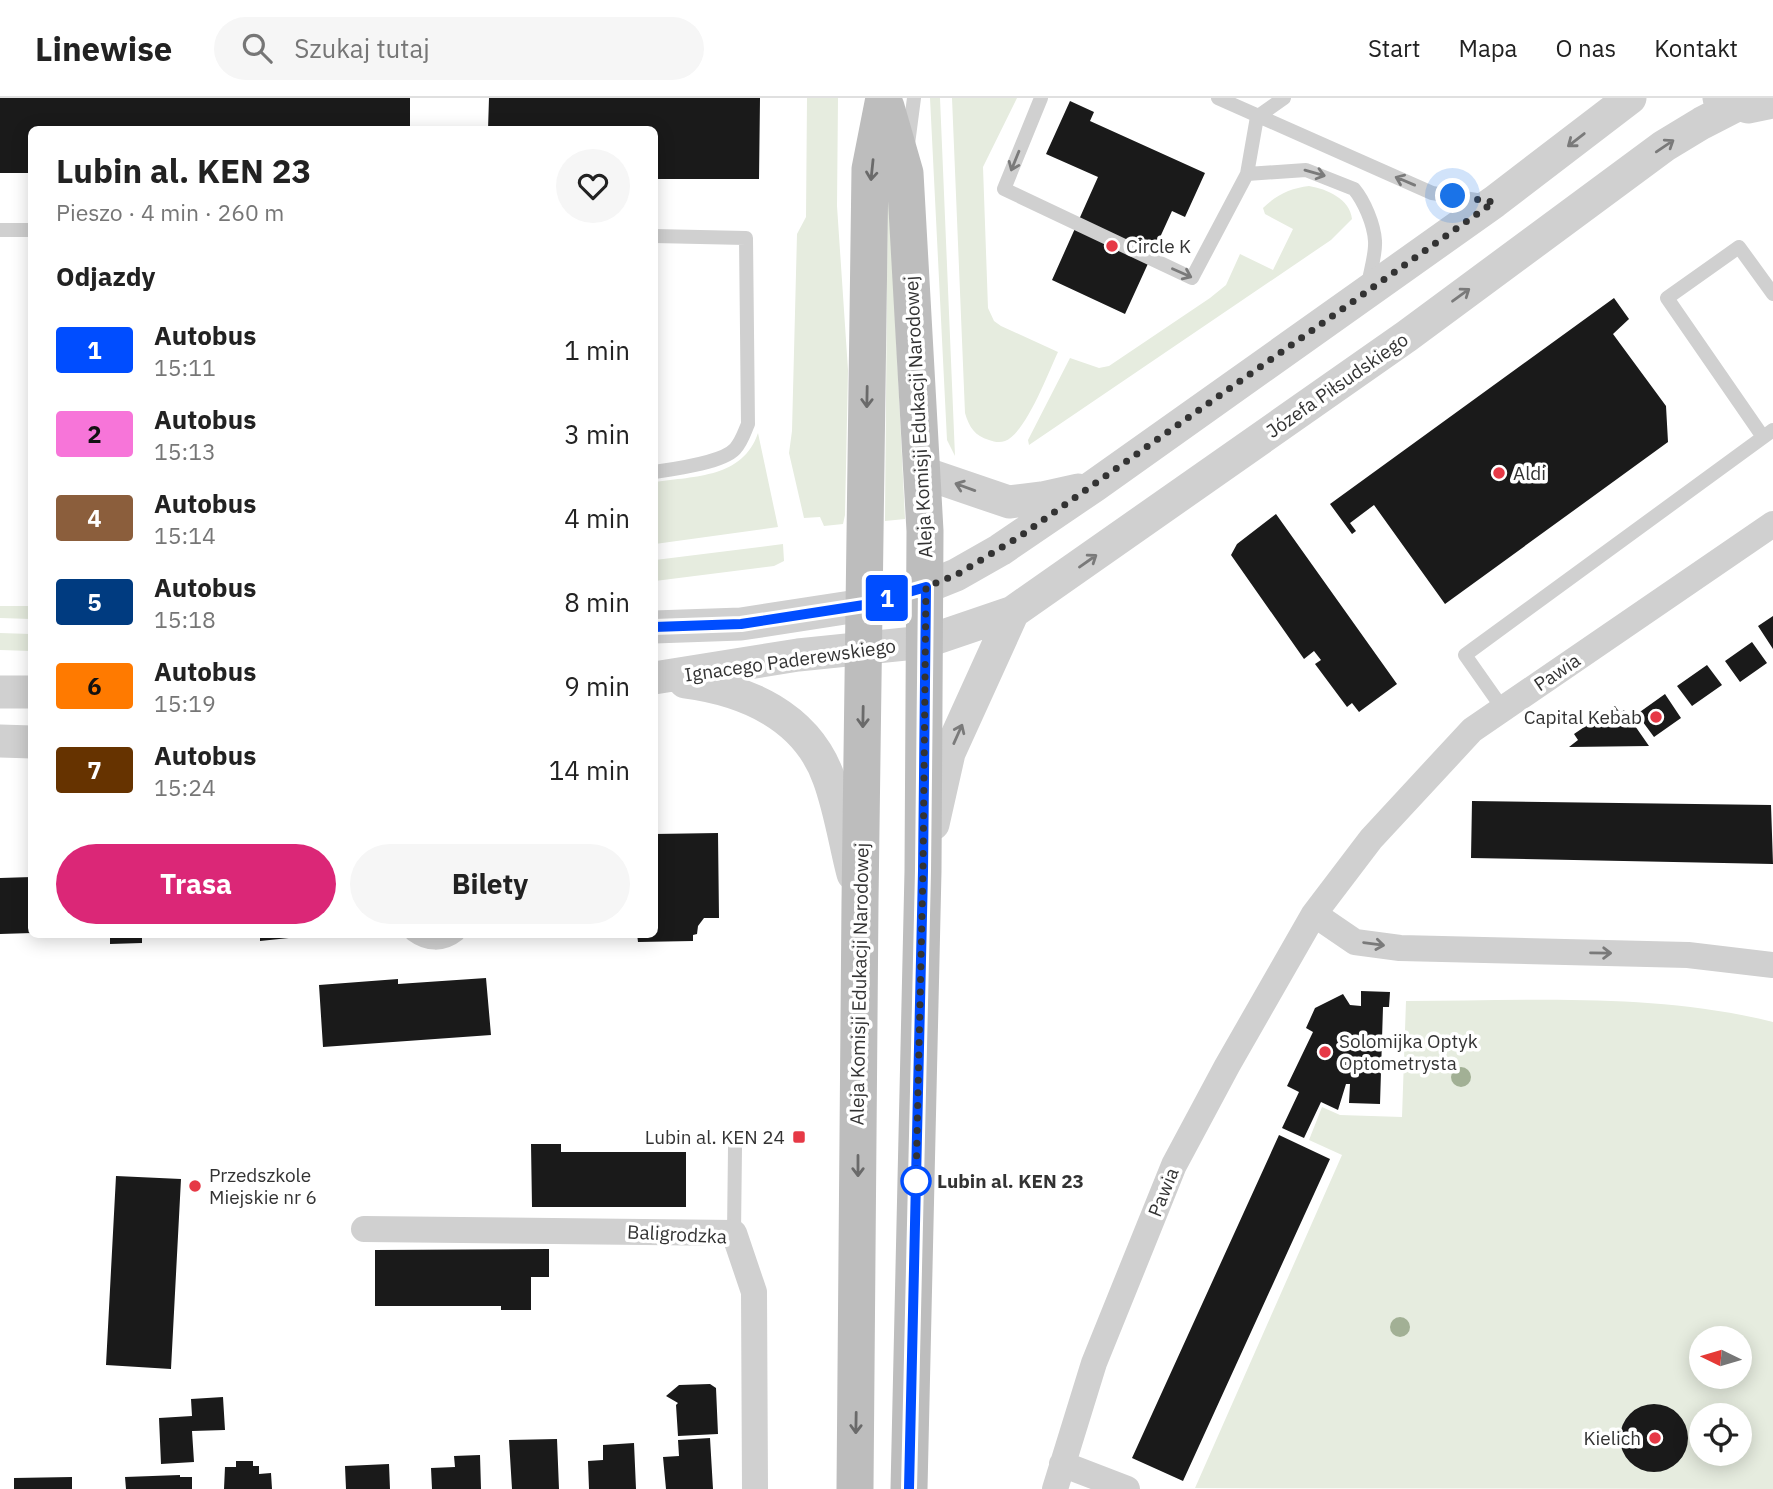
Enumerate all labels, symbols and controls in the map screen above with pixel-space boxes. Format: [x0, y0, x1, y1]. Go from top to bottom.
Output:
search box [214, 17, 704, 80]
text: Linewise [35, 27, 172, 70]
icon: search [238, 29, 276, 67]
text: Szukaj tutaj [294, 31, 430, 65]
text: Start [1368, 32, 1420, 64]
text: Mapa [1458, 32, 1517, 64]
text: O nas [1555, 32, 1616, 64]
text: Kontakt [1654, 32, 1738, 64]
one-way arrow [1567, 132, 1585, 147]
one-way arrow [1655, 139, 1674, 154]
text: Lubin al. KEN 23 [56, 149, 311, 192]
button: heart [556, 149, 630, 223]
one-way arrow [1008, 150, 1021, 171]
one-way arrow [865, 158, 878, 181]
one-way arrow [1303, 168, 1325, 181]
one-way arrow [1394, 173, 1416, 186]
your location [1435, 178, 1470, 213]
text: Pieszo · 4 min · 260 m [56, 197, 284, 227]
place label: Circle K [1126, 234, 1191, 258]
marker: Circle K [1104, 238, 1120, 254]
text: Odjazdy [56, 259, 156, 293]
one-way arrow [1171, 267, 1192, 280]
street label: Aleja Komisji Edukacji Narodowej [899, 275, 937, 559]
one-way arrow [1452, 288, 1470, 303]
text: Autobus [154, 318, 256, 352]
street label: Józefa Piłsudskiego [1261, 327, 1413, 443]
text: 1 min [564, 333, 630, 367]
text: 1 [87, 334, 102, 366]
text: 15:11 [154, 352, 216, 382]
one-way arrow [860, 386, 873, 409]
text: Autobus [154, 402, 256, 436]
text: 3 min [564, 417, 630, 451]
text: 2 [87, 418, 102, 450]
text: 15:13 [154, 436, 216, 466]
place label: Aldi [1513, 461, 1546, 485]
marker: Aldi [1491, 465, 1507, 481]
one-way arrow [954, 480, 976, 493]
text: Autobus [154, 486, 256, 520]
text: 4 min [564, 501, 630, 535]
text: 4 [87, 502, 102, 534]
text: 15:14 [154, 520, 216, 550]
one-way arrow [1078, 554, 1097, 568]
text: Autobus [154, 570, 256, 604]
line badge: 1 [864, 575, 910, 621]
text: 1 [880, 582, 894, 614]
text: 8 min [564, 585, 630, 619]
text: 5 [87, 586, 102, 618]
text: 15:18 [154, 604, 216, 634]
street label: Ignacego Paderewskiego [683, 633, 897, 687]
street label: Pawia [1529, 648, 1585, 696]
text: Autobus [154, 654, 256, 688]
text: 9 min [564, 669, 630, 703]
text: 6 [87, 670, 102, 702]
text: 15:19 [154, 688, 216, 718]
one-way arrow [856, 705, 869, 728]
place label: Capital Kebab [1524, 705, 1642, 729]
marker: Capital Kebab [1648, 709, 1664, 725]
one-way arrow [952, 724, 965, 745]
text: Autobus [154, 738, 256, 772]
text: 14 min [549, 753, 630, 787]
text: 7 [87, 754, 102, 786]
text: 15:24 [154, 772, 216, 802]
street label: Aleja Komisji Edukacji Narodowej [845, 843, 873, 1125]
button: Trasa [56, 844, 336, 924]
button: Bilety [350, 844, 630, 924]
one-way arrow [1362, 938, 1385, 951]
one-way arrow [1589, 946, 1612, 960]
place label: Solomijka Optyk Optometrysta [1339, 1029, 1478, 1075]
marker: Solomijka Optyk Optometrysta [1317, 1044, 1333, 1060]
place label: Lubin al. KEN 24 [645, 1125, 785, 1149]
marker: Lubin al. KEN 24 [791, 1129, 807, 1145]
one-way arrow [851, 1154, 865, 1177]
place label: Przedszkole Miejskie nr 6 [209, 1163, 317, 1209]
street label: Pawia [1142, 1164, 1184, 1220]
marker: Lubin al. KEN 23 [901, 1166, 931, 1196]
place label: Lubin al. KEN 23 [937, 1169, 1084, 1193]
marker: Przedszkole Miejskie nr 6 [187, 1178, 203, 1194]
street label: Baligrodzka [626, 1219, 728, 1249]
north arrow [1689, 1326, 1752, 1390]
map controls [1689, 1326, 1752, 1466]
button: locate [1689, 1403, 1752, 1466]
one-way arrow [849, 1411, 863, 1434]
place label: Kielich [1584, 1426, 1641, 1450]
marker: Kielich [1647, 1430, 1663, 1446]

